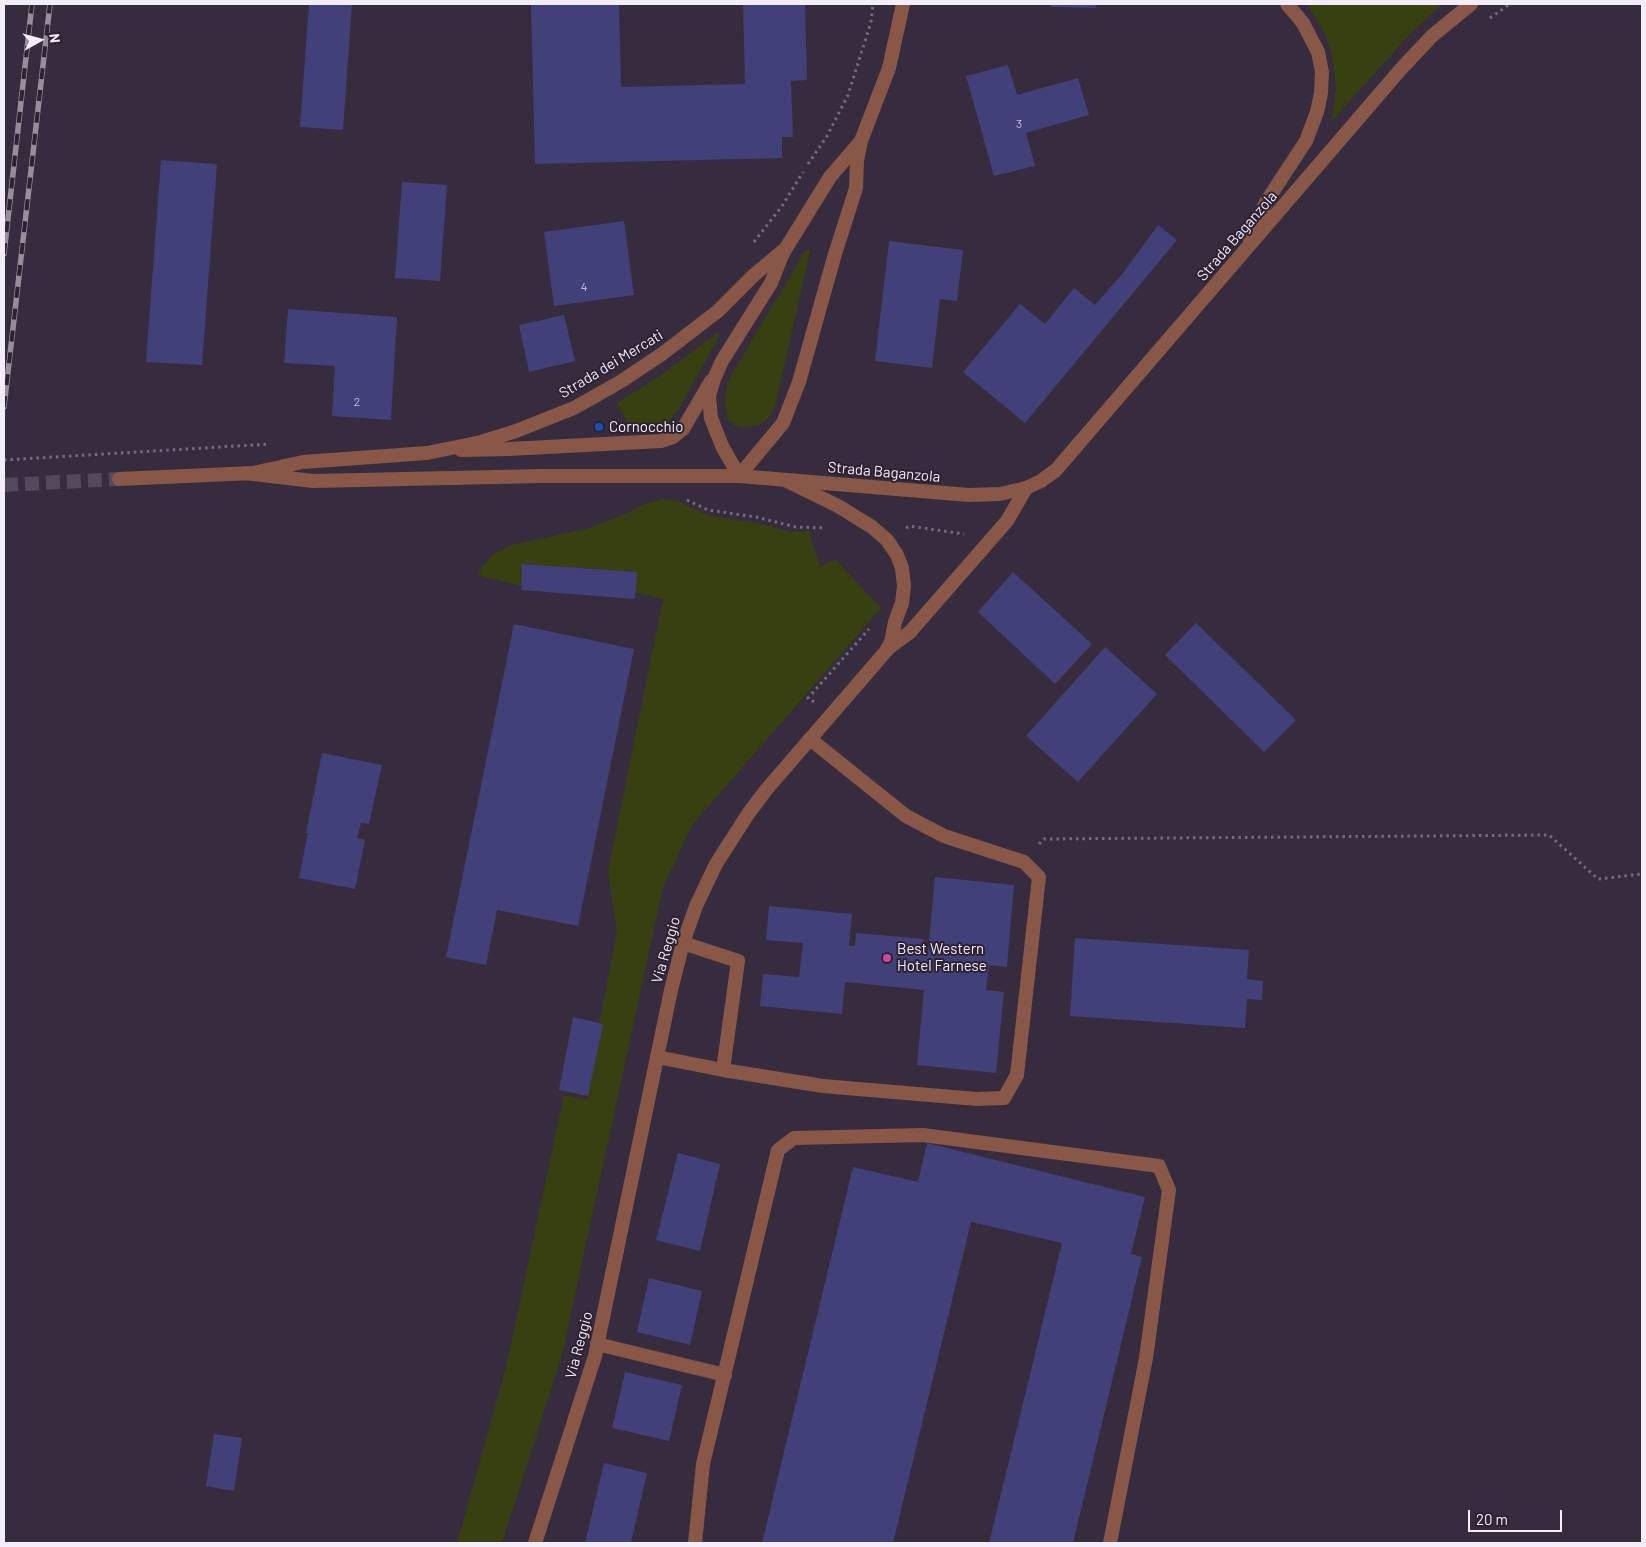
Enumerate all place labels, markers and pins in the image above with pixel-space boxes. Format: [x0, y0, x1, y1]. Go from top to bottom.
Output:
place label: Cornocchio [609, 418, 684, 436]
marker: Cornocchio [593, 421, 605, 433]
place label: Best Western Hotel Farnese [897, 940, 987, 975]
marker: Best Western Hotel Farnese [881, 952, 893, 964]

